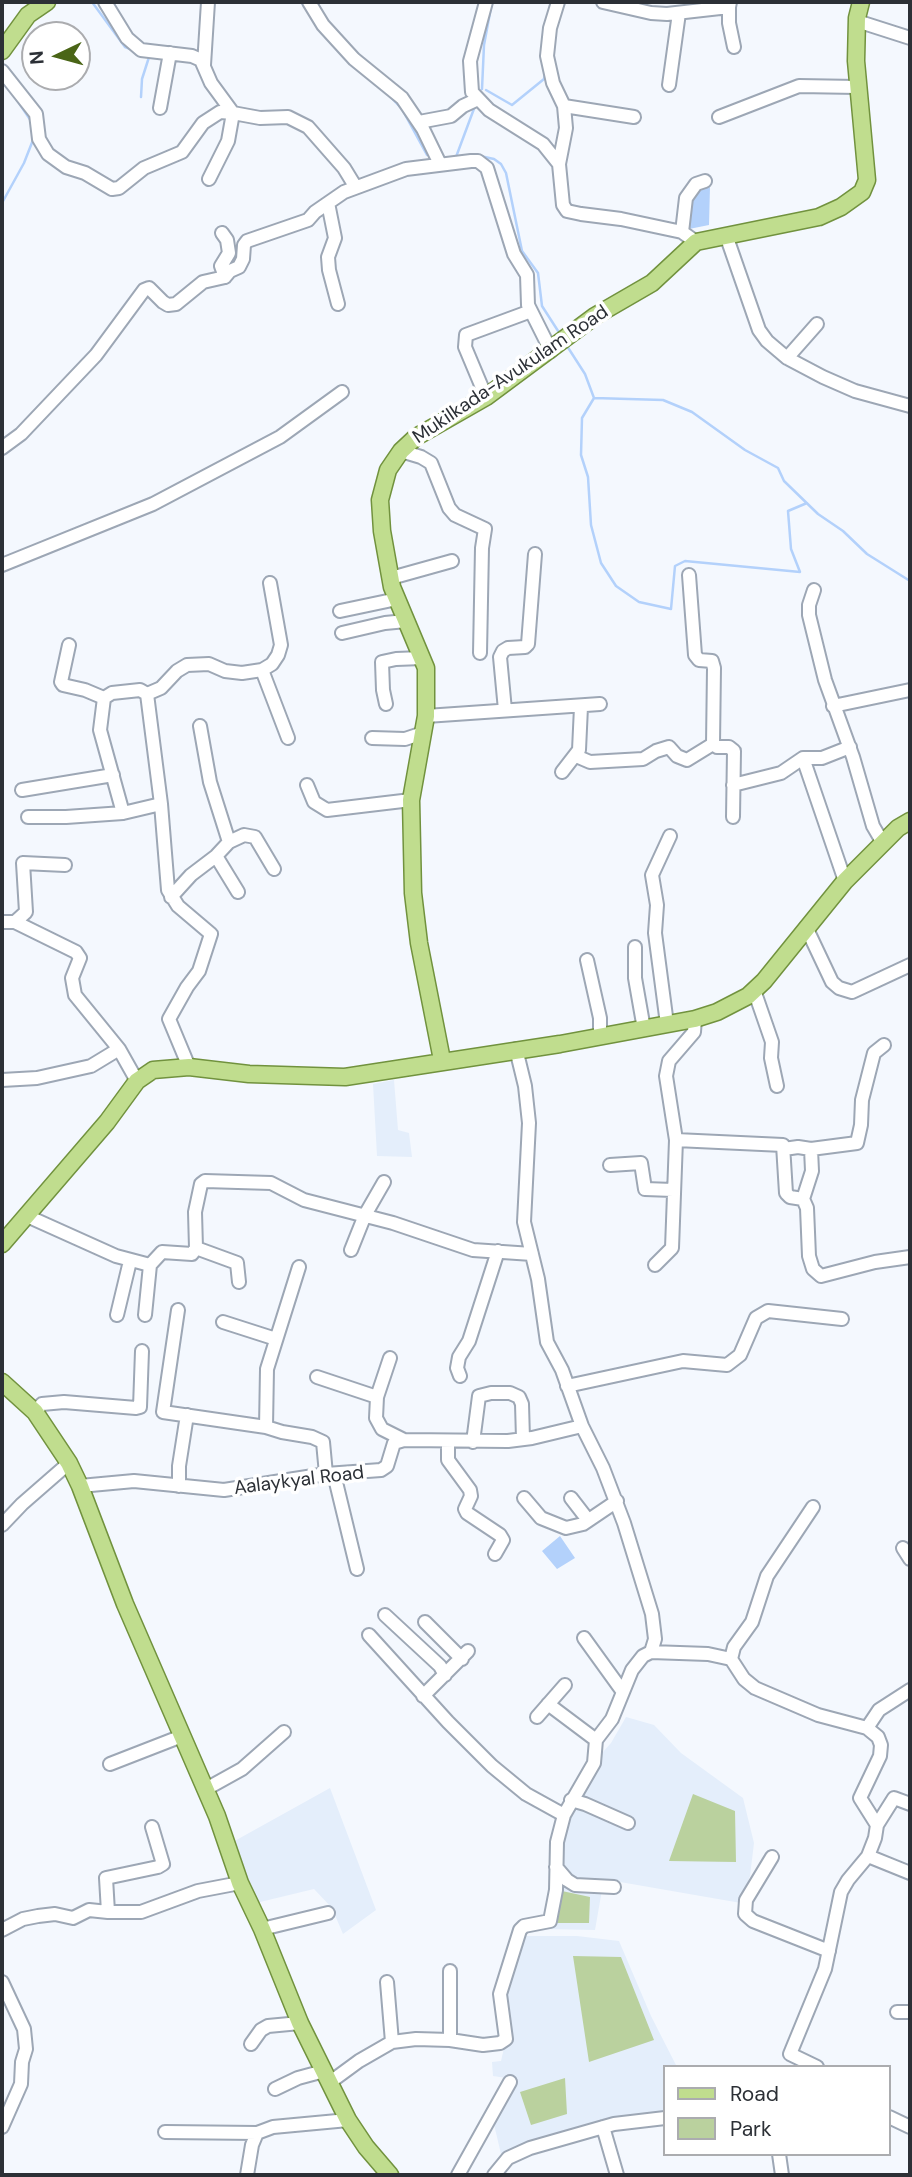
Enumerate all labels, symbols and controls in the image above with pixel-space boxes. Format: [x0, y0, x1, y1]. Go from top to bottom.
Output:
north arrow [21, 21, 91, 91]
text: N [24, 50, 50, 66]
street label: Mukilkada-Avukulam Road [409, 301, 613, 449]
street label: Aalaykyal Road [233, 1462, 365, 1500]
legend [664, 2065, 891, 2156]
text: Road [730, 2080, 779, 2108]
text: Park [730, 2115, 771, 2143]

